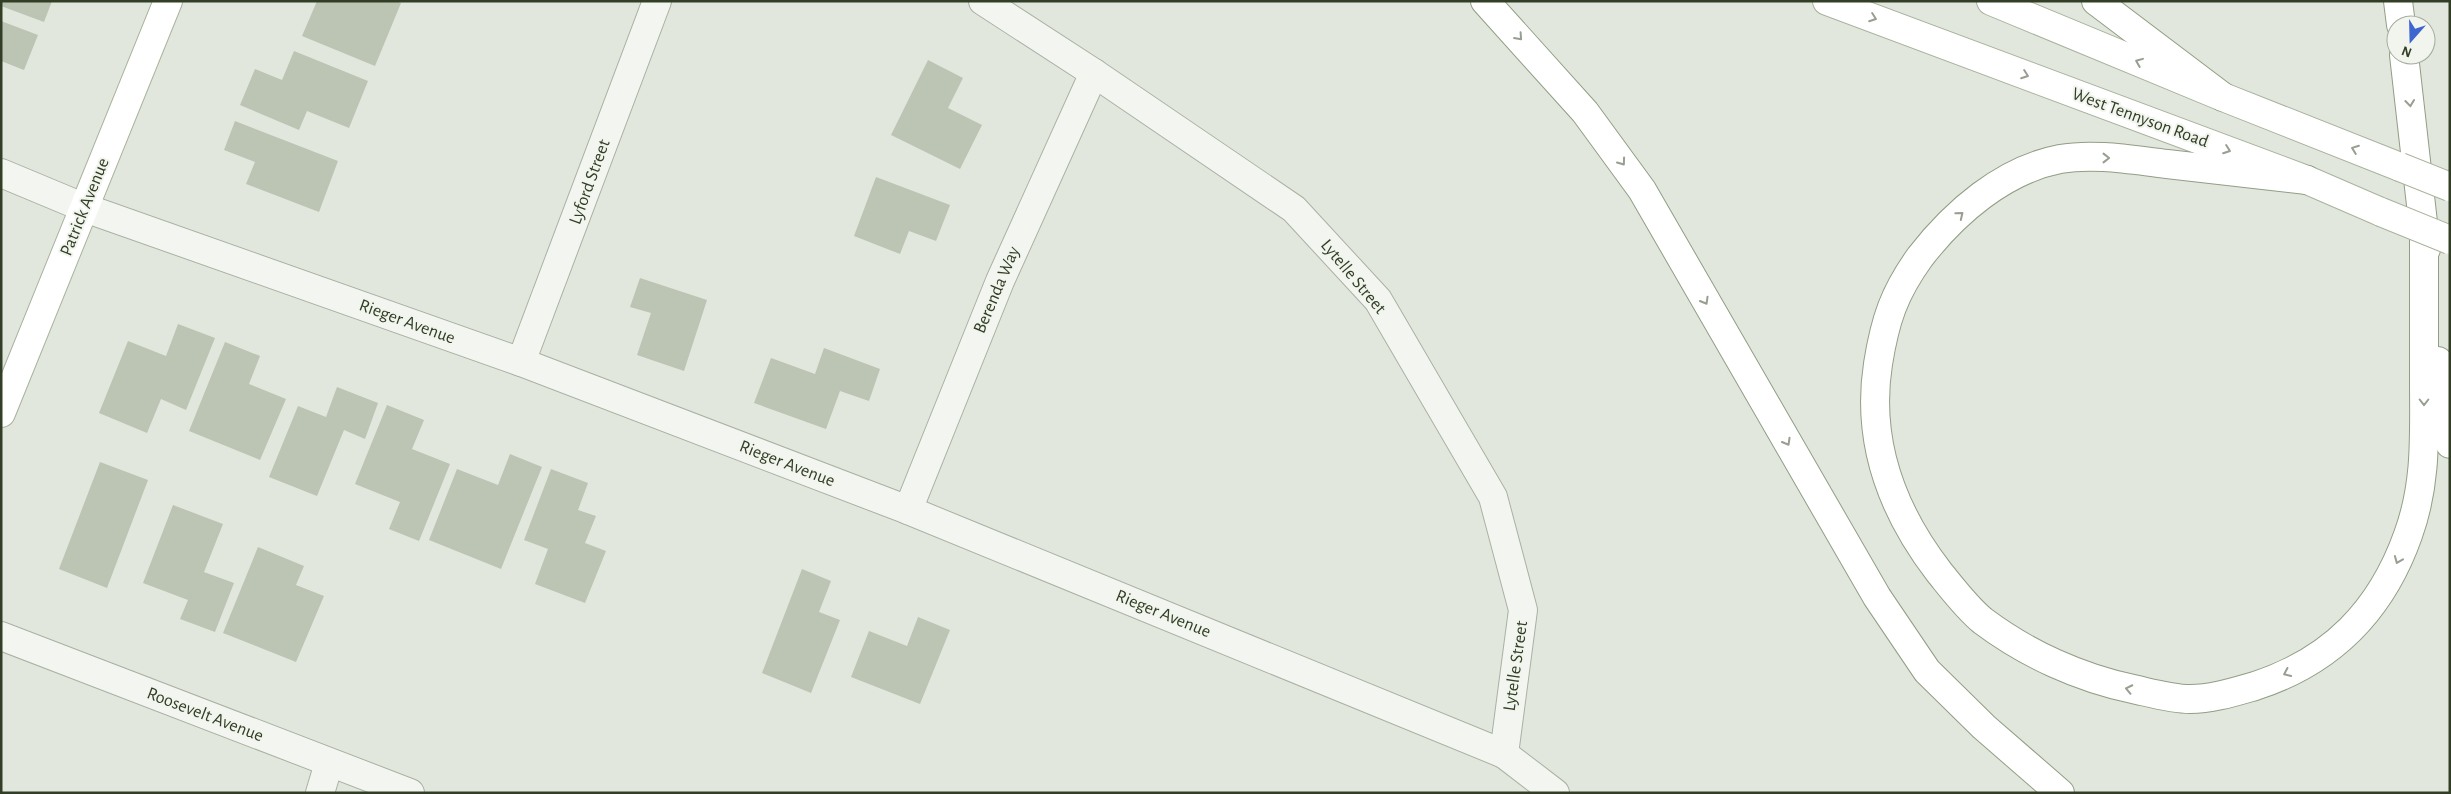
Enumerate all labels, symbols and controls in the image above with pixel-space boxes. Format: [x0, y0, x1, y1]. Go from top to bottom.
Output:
one-way arrow [1868, 12, 1877, 22]
north arrow [2386, 15, 2436, 65]
one-way arrow [1513, 31, 1522, 40]
text: N [2400, 43, 2414, 60]
one-way arrow [2135, 58, 2144, 69]
one-way arrow [2020, 69, 2029, 79]
street label: West Tennyson Road [2069, 85, 2211, 151]
one-way arrow [2404, 100, 2415, 108]
street label: Lyford Street [566, 137, 614, 227]
one-way arrow [2222, 144, 2230, 154]
one-way arrow [2351, 144, 2360, 155]
one-way arrow [2102, 153, 2110, 163]
street label: Patrick Avenue [57, 156, 113, 258]
one-way arrow [1616, 156, 1625, 166]
one-way arrow [1954, 211, 1963, 220]
street label: Lytelle Street [1317, 236, 1389, 318]
street label: Berenda Way [971, 244, 1024, 336]
street label: Rieger Avenue [357, 296, 457, 348]
one-way arrow [1699, 296, 1709, 305]
one-way arrow [2419, 398, 2429, 406]
one-way arrow [1780, 436, 1790, 445]
street label: Rieger Avenue [737, 438, 837, 490]
one-way arrow [2394, 555, 2404, 564]
street label: Rieger Avenue [1113, 587, 1213, 641]
street label: Lytelle Street [1501, 619, 1531, 712]
one-way arrow [2283, 667, 2292, 678]
one-way arrow [2125, 684, 2134, 694]
street label: Roosevelt Avenue [144, 685, 266, 745]

